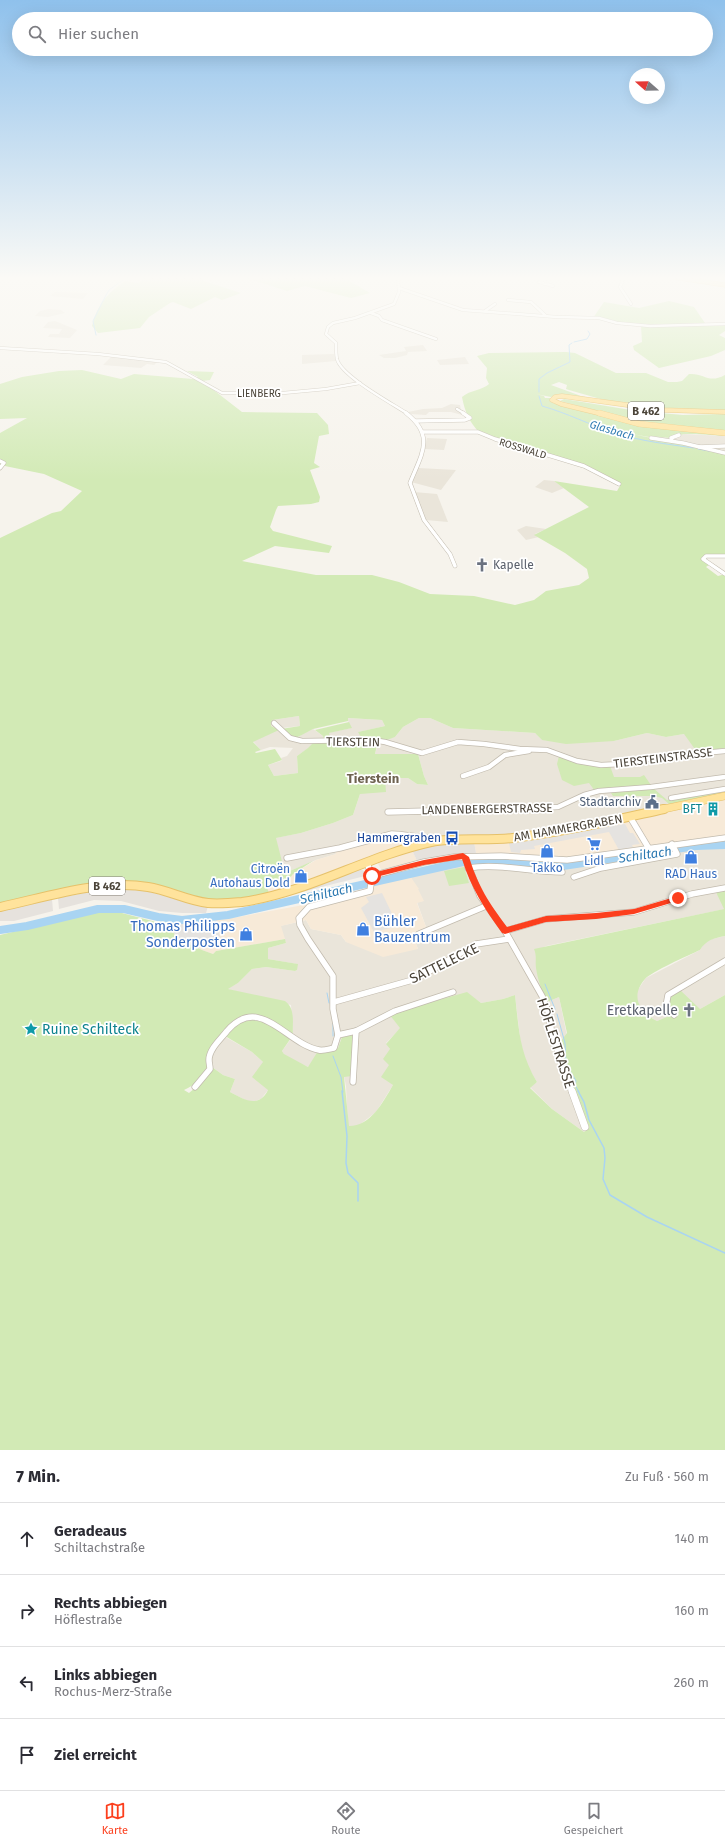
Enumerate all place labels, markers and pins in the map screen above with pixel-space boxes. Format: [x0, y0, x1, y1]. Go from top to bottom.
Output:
church icon: Kapelle [474, 557, 490, 573]
place label: Kapelle [493, 558, 534, 572]
public building icon: Stadtarchiv [644, 794, 660, 810]
place label: Stadtarchiv [579, 795, 641, 809]
building icon: BFT [705, 801, 721, 817]
place label: BFT [683, 802, 703, 816]
bus stop icon: Hammergraben [444, 830, 460, 846]
place label: Hammergraben [357, 831, 441, 845]
supermarket icon: Lidl [586, 836, 602, 852]
shop icon: Takko [539, 843, 555, 859]
shop icon: RAD Haus [683, 849, 699, 865]
place label: Lidl [584, 854, 605, 868]
place label: Takko [531, 861, 563, 875]
place label: Citroën Autohaus Dold [210, 862, 290, 890]
place label: RAD Haus [665, 867, 718, 881]
shop icon: Citroën Autohaus Dold [293, 868, 309, 884]
place label: Bühler Bauzentrum [374, 913, 451, 946]
place label: Thomas Philipps Sonderposten [130, 918, 235, 951]
shop icon: Bühler Bauzentrum [355, 921, 371, 937]
shop icon: Thomas Philipps Sonderposten [238, 926, 254, 942]
place label: Eretkapelle [607, 1002, 678, 1019]
church icon: Eretkapelle [681, 1002, 697, 1018]
place icon: Ruine Schilteck [23, 1021, 39, 1037]
place label: Ruine Schilteck [42, 1021, 140, 1038]

